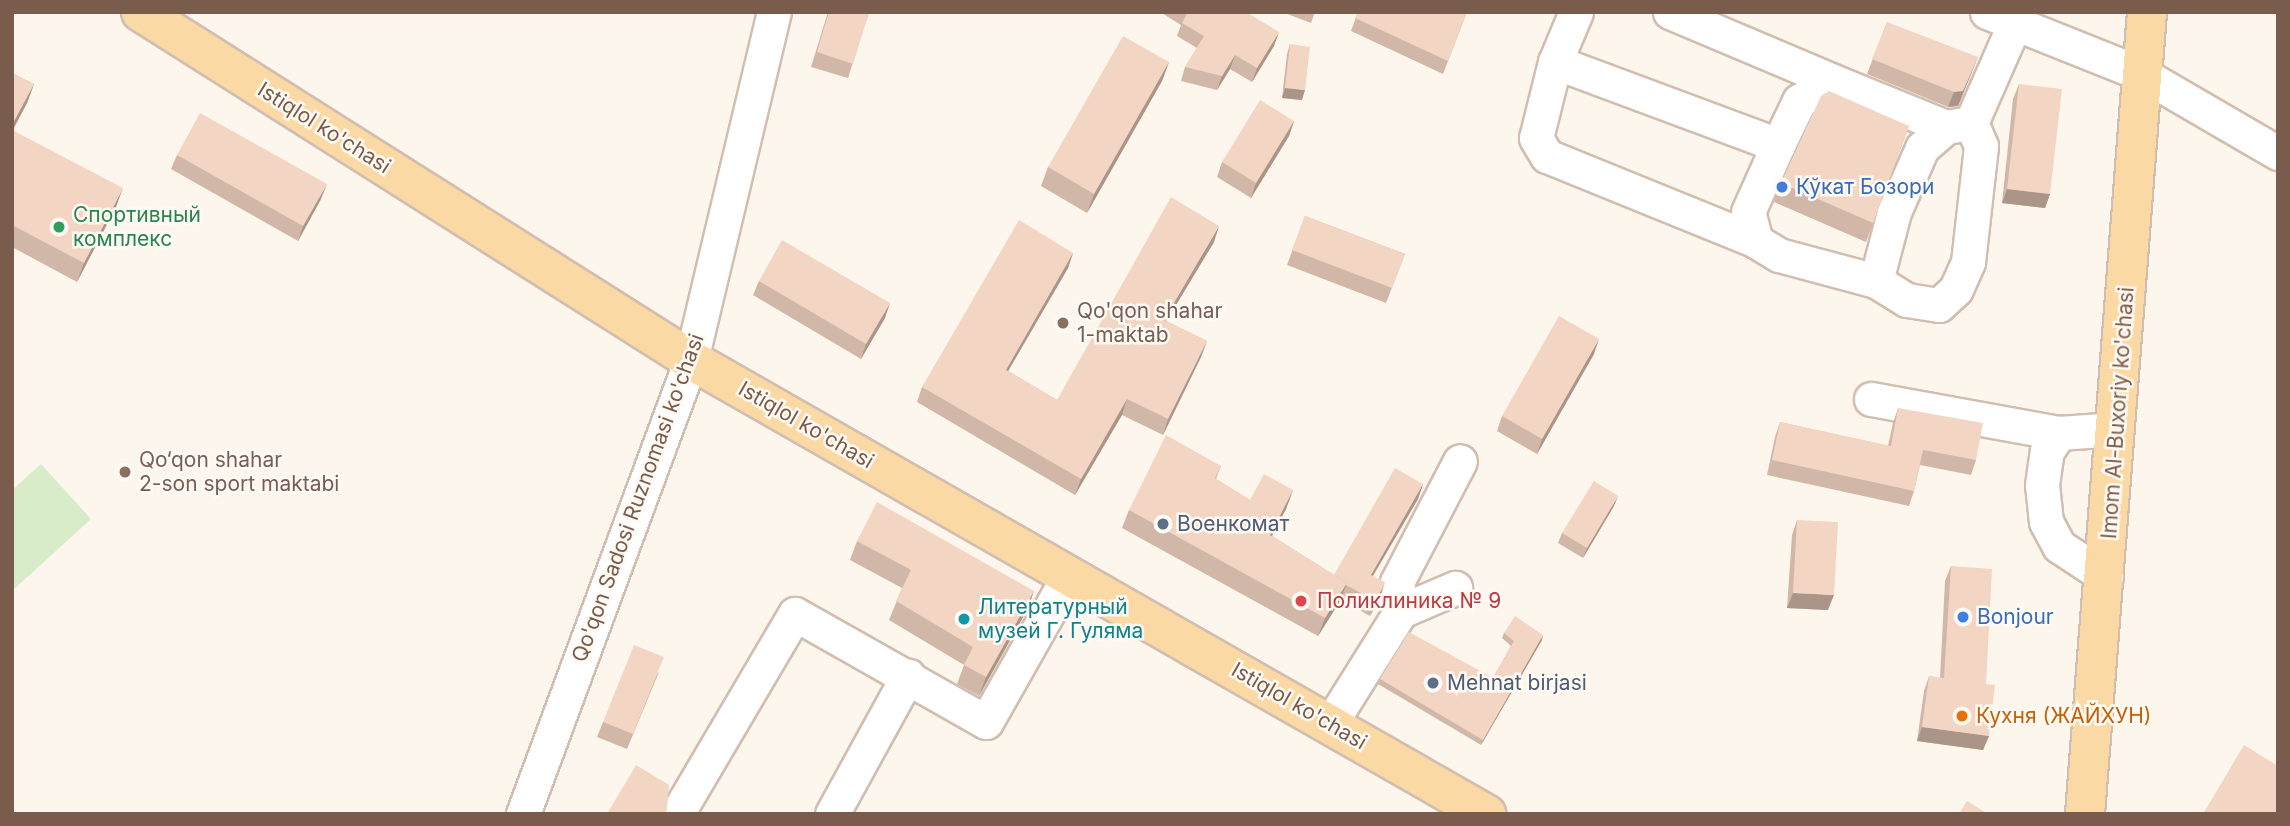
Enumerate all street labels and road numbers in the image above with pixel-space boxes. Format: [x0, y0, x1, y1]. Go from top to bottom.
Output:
street label: Istiqlol ko'chasi [253, 77, 395, 179]
street label: Imom Al-Buxoriy ko'chasi [2097, 286, 2139, 540]
street label: Qo'qon Sadosi Ruznomasi ko'chasi [567, 330, 709, 666]
street label: Istiqlol ko'chasi [734, 376, 878, 474]
street label: Istiqlol ko'chasi [1227, 657, 1371, 755]

